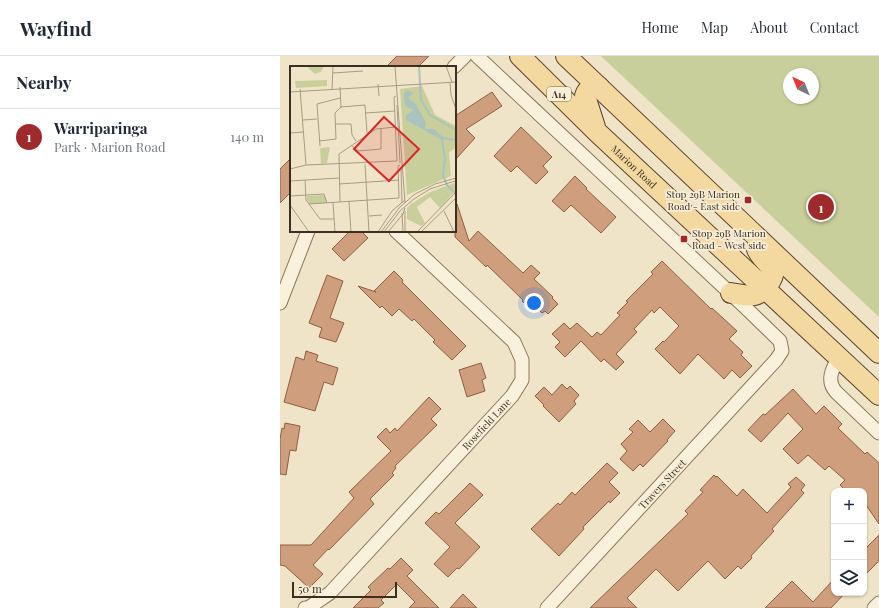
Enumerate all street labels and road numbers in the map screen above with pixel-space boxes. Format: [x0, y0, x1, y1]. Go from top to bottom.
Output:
road number: A14 [547, 87, 571, 101]
street label: Marion Road [608, 142, 660, 192]
street label: Rosefield Lane [459, 395, 514, 453]
street label: Travers Street [635, 456, 689, 512]

